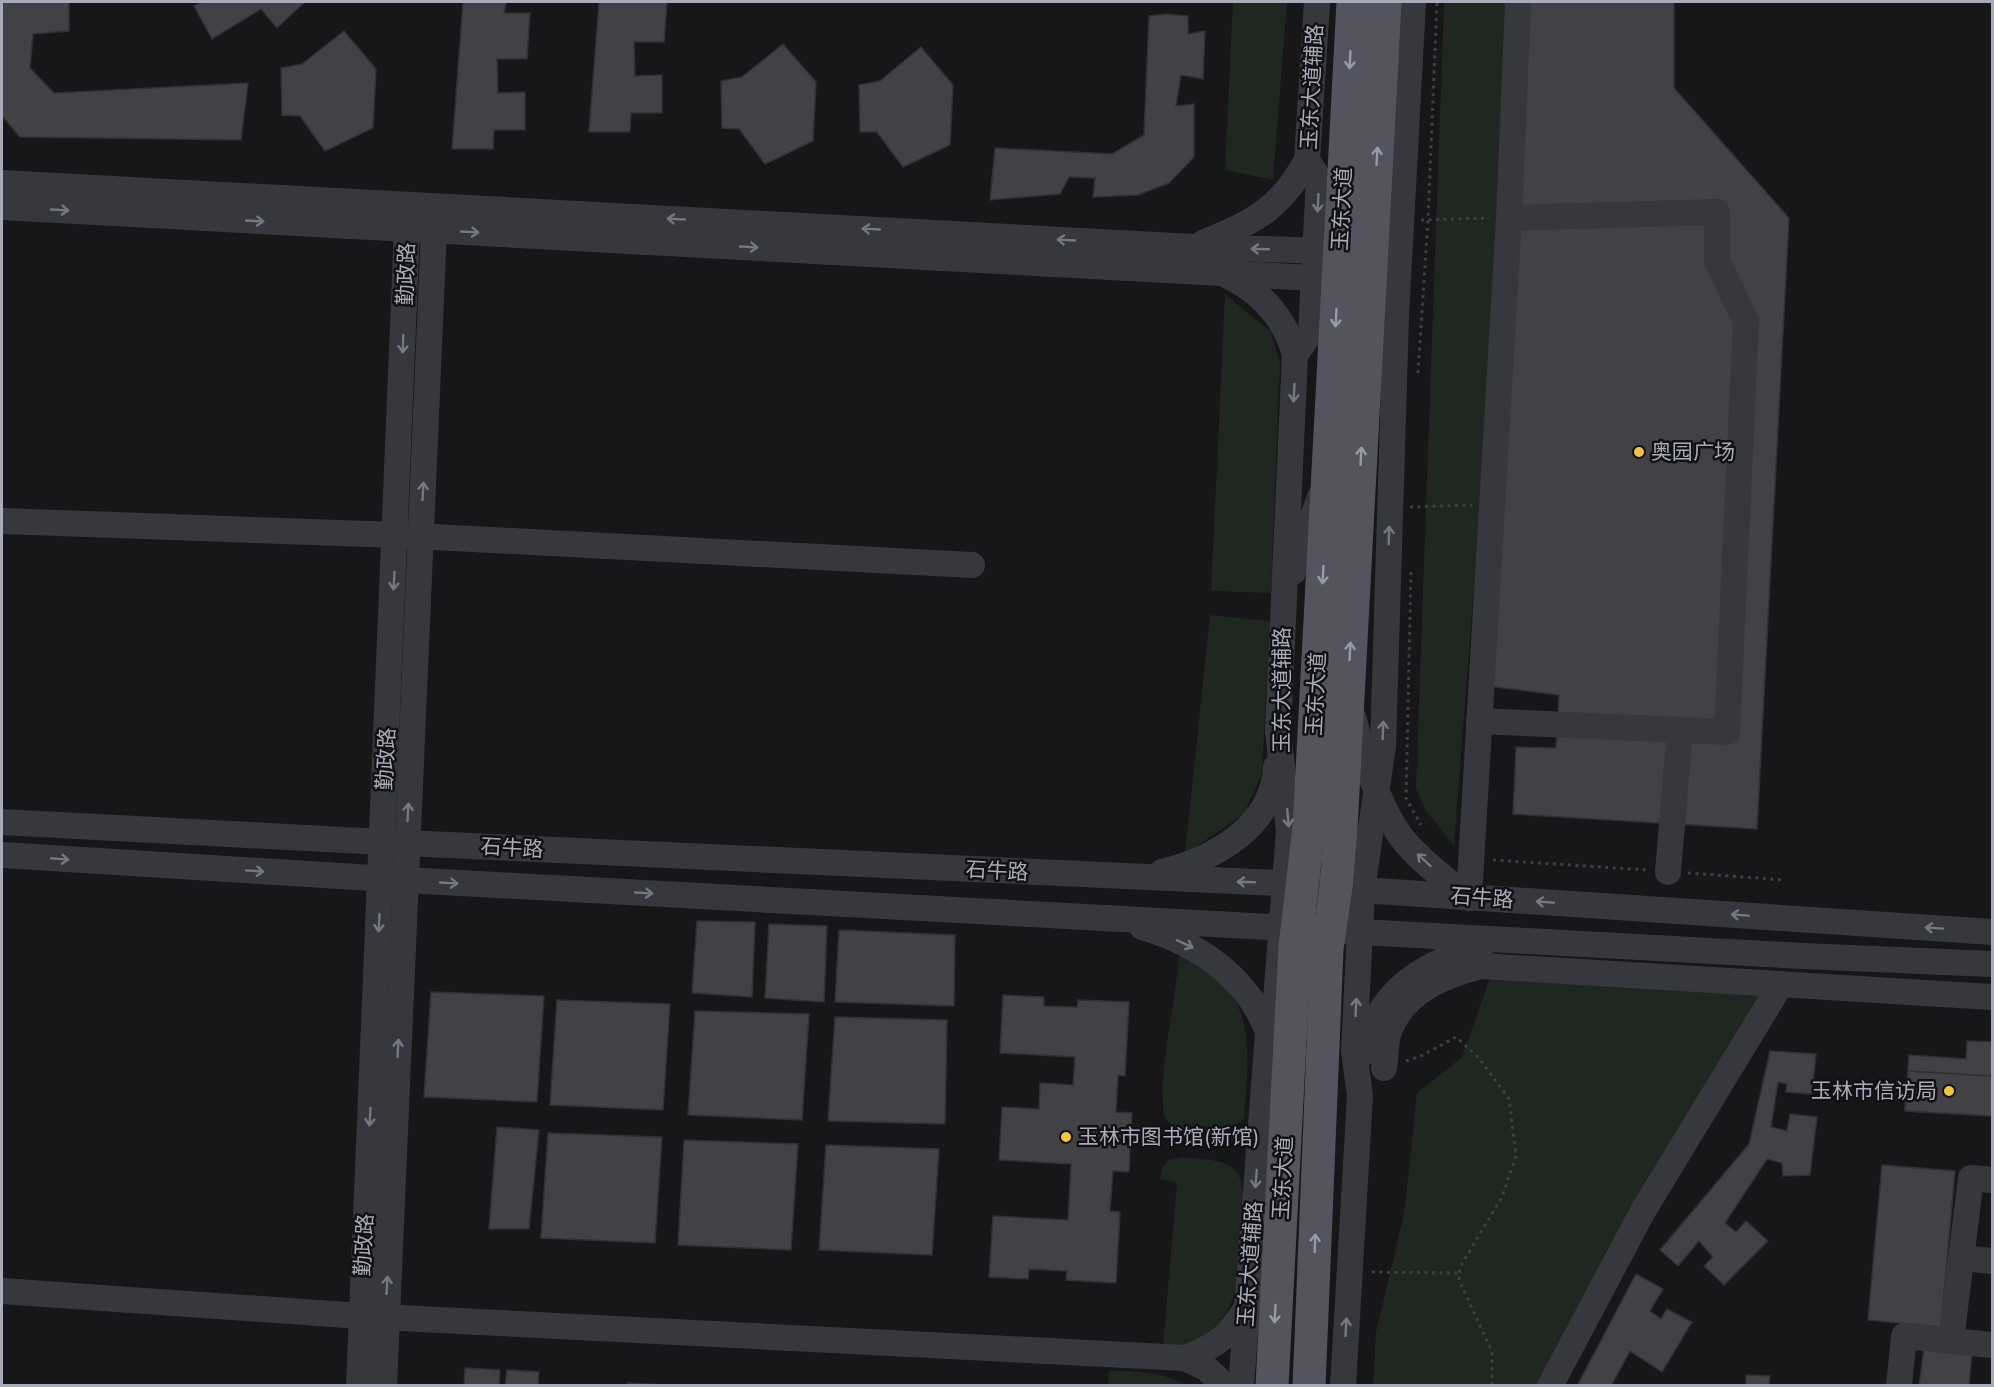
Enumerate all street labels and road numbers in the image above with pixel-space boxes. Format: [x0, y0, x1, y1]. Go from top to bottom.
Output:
street label: 玉东大道辅路 [1295, 23, 1327, 151]
street label: 玉东大道 [1326, 166, 1356, 252]
street label: 勤政路 [391, 242, 419, 306]
street label: 玉东大道辅路 [1268, 627, 1294, 753]
street label: 玉东大道 [1300, 651, 1330, 737]
street label: 勤政路 [370, 727, 400, 791]
street label: 石牛路 [480, 832, 544, 862]
street label: 石牛路 [965, 855, 1029, 885]
street label: 石牛路 [1450, 882, 1514, 912]
street label: 玉东大道 [1267, 1135, 1297, 1221]
street label: 玉东大道辅路 [1232, 1200, 1266, 1328]
street label: 勤政路 [348, 1213, 378, 1277]

